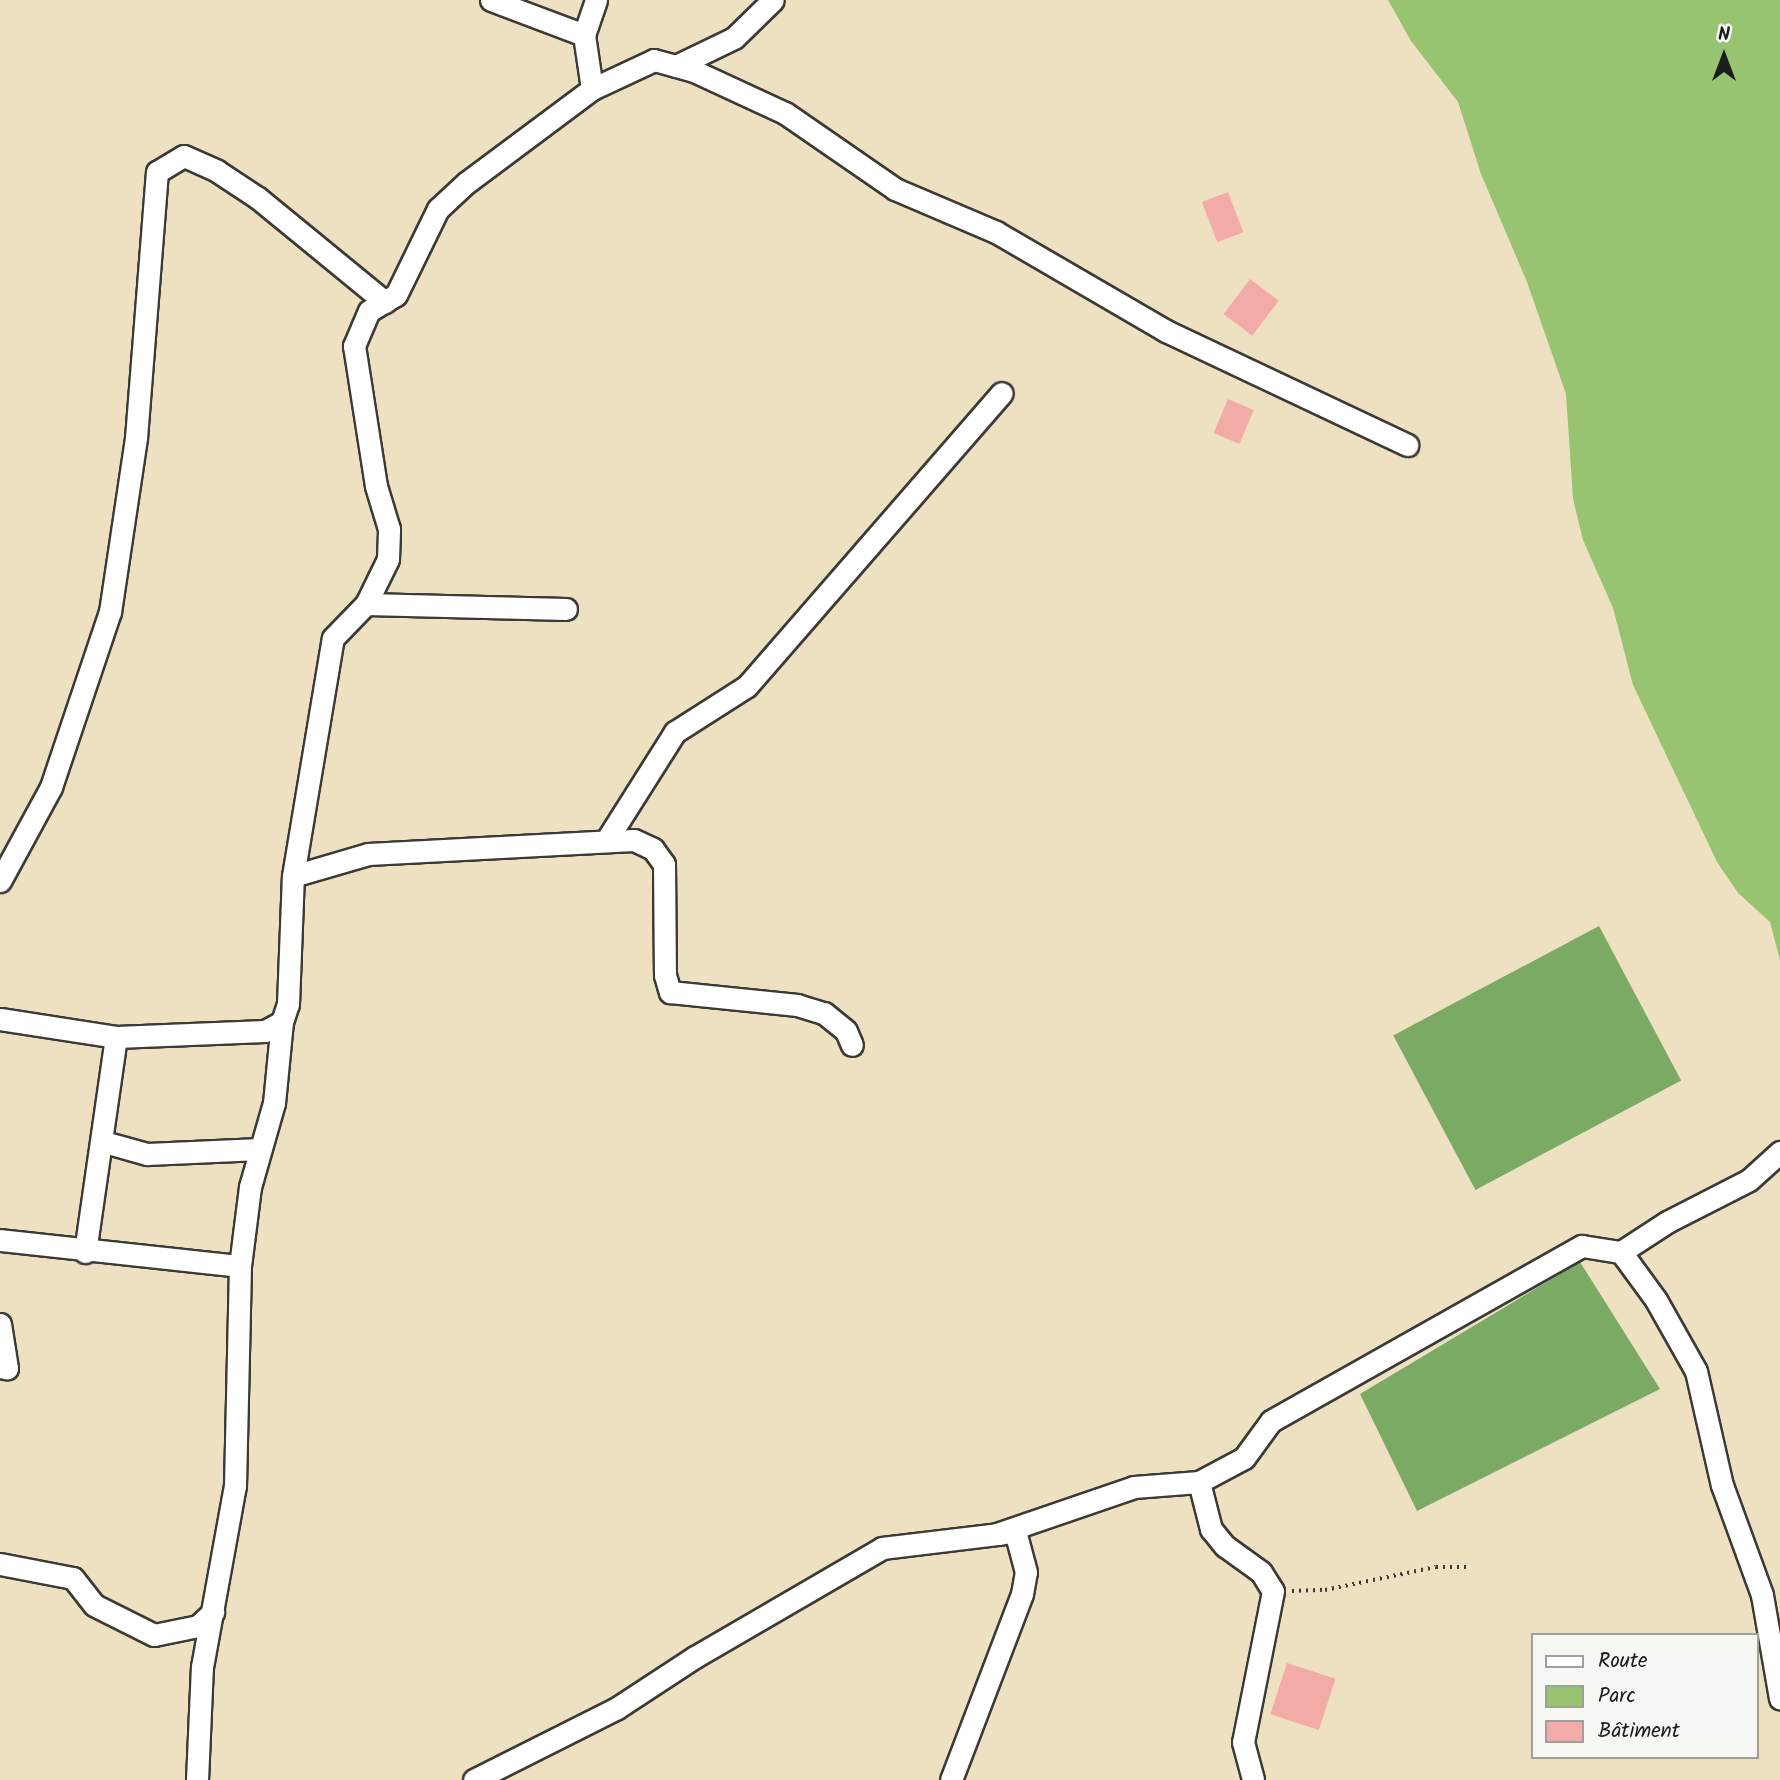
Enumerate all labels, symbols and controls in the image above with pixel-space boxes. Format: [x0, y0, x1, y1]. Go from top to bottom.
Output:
text: N [1718, 20, 1730, 50]
north arrow [1689, 21, 1759, 91]
legend [1532, 1633, 1759, 1759]
text: Route [1598, 1645, 1647, 1678]
text: Parc [1598, 1680, 1636, 1713]
text: Bâtiment [1598, 1715, 1680, 1748]

